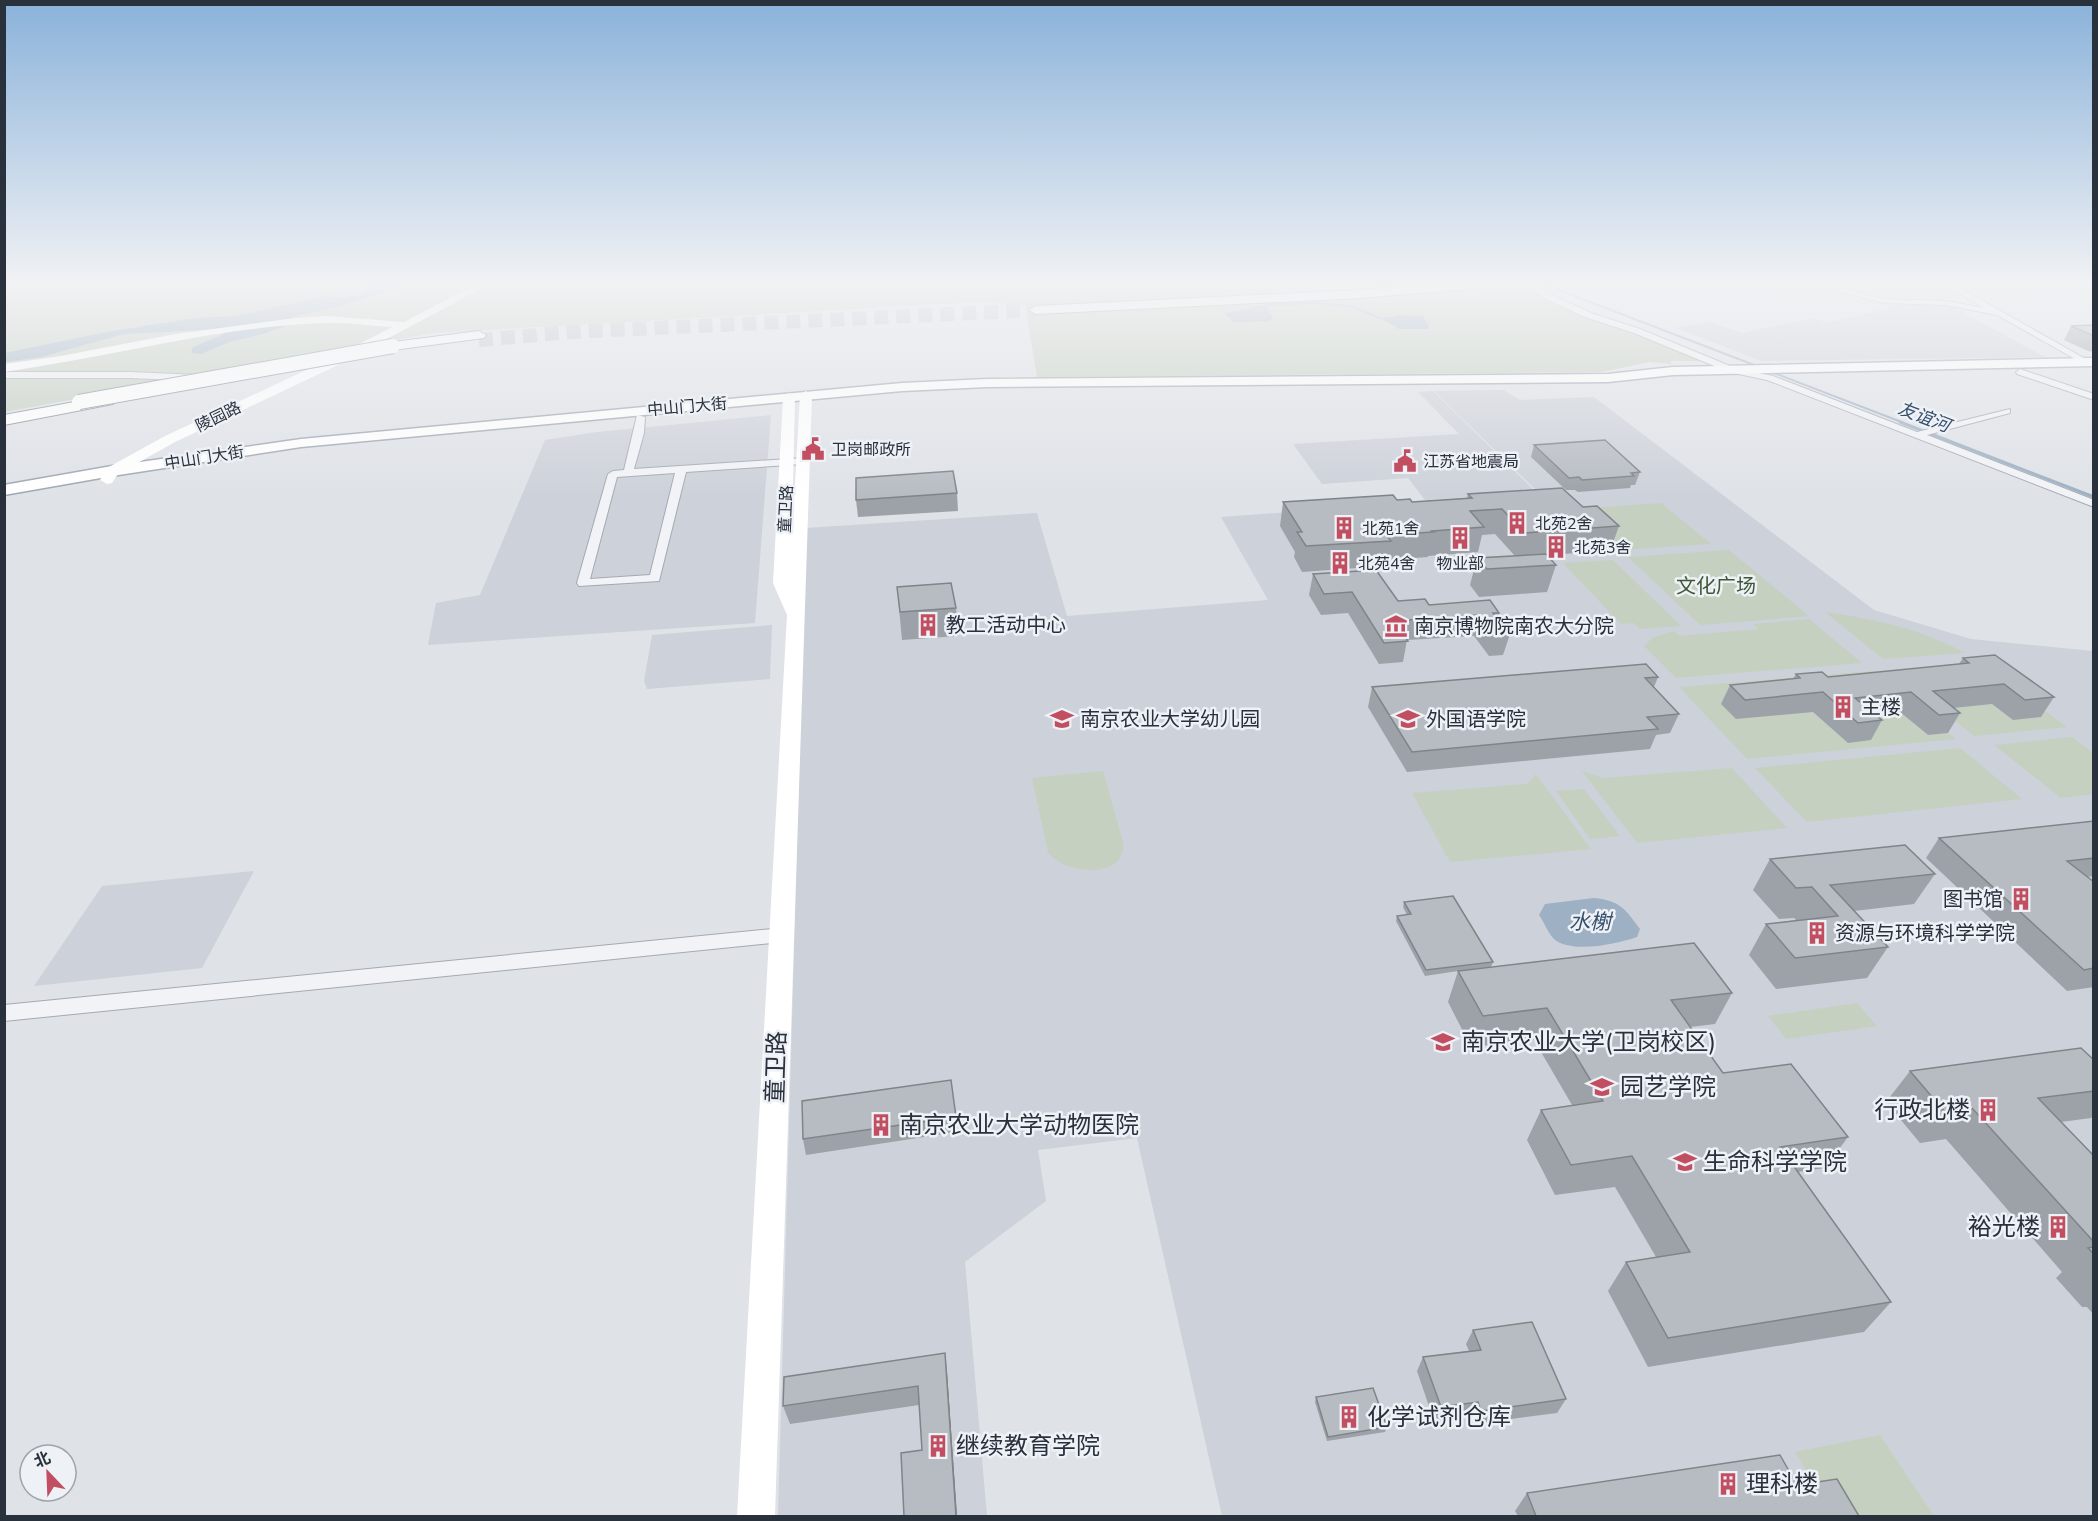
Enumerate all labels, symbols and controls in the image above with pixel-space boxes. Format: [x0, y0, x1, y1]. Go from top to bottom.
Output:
street label: 中山门大街 [646, 393, 728, 421]
street label: 陵园路 [192, 396, 245, 437]
water label: 友谊河 [1894, 396, 1956, 439]
public building icon: 卫岗邮政所 [800, 436, 826, 462]
place label: 卫岗邮政所 [831, 439, 911, 461]
street label: 中山门大街 [163, 441, 245, 475]
public building icon: 江苏省地震局 [1392, 448, 1418, 474]
place label: 江苏省地震局 [1423, 451, 1519, 473]
street label: 童卫路 [774, 485, 798, 534]
building icon: 北苑2舍 [1504, 510, 1530, 536]
place label: 北苑2舍 [1535, 513, 1593, 535]
building icon: 北苑1舍 [1331, 515, 1357, 541]
place label: 北苑1舍 [1362, 518, 1420, 540]
building icon: 物业部 [1447, 525, 1473, 551]
building icon: 北苑3舍 [1543, 534, 1569, 560]
place label: 北苑3舍 [1574, 537, 1632, 559]
building icon: 北苑4舍 [1327, 550, 1353, 576]
place label: 北苑4舍 [1358, 553, 1416, 575]
place label: 物业部 [1436, 553, 1484, 575]
park label: 文化广场 [1676, 573, 1756, 600]
building icon: 教工活动中心 [915, 612, 941, 638]
place label: 教工活动中心 [946, 612, 1066, 639]
museum icon: 南京博物院南农大分院 [1383, 613, 1409, 639]
place label: 南京博物院南农大分院 [1414, 613, 1614, 640]
building icon: 主楼 [1830, 694, 1856, 720]
place label: 主楼 [1861, 694, 1901, 721]
school or university icon: 南京农业大学幼儿园 [1049, 706, 1075, 732]
place label: 南京农业大学幼儿园 [1080, 706, 1260, 733]
school or university icon: 外国语学院 [1395, 706, 1421, 732]
place label: 外国语学院 [1426, 706, 1526, 733]
place label: 图书馆 [1943, 886, 2003, 913]
building icon: 图书馆 [2008, 886, 2034, 912]
water label: 水榭 [1569, 908, 1614, 936]
building icon: 资源与环境科学学院 [1804, 920, 1830, 946]
place label: 资源与环境科学学院 [1835, 920, 2015, 947]
place label: 南京农业大学(卫岗校区) [1461, 1026, 1716, 1058]
school or university icon: 南京农业大学(卫岗校区) [1430, 1029, 1456, 1055]
street label: 童卫路 [759, 1030, 793, 1104]
place label: 园艺学院 [1620, 1071, 1716, 1103]
school or university icon: 园艺学院 [1589, 1074, 1615, 1100]
place label: 行政北楼 [1874, 1094, 1970, 1126]
building icon: 行政北楼 [1975, 1097, 2001, 1123]
place label: 南京农业大学动物医院 [899, 1109, 1139, 1141]
building icon: 南京农业大学动物医院 [868, 1112, 894, 1138]
place label: 生命科学学院 [1703, 1146, 1847, 1178]
school or university icon: 生命科学学院 [1672, 1149, 1698, 1175]
place label: 裕光楼 [1968, 1211, 2040, 1243]
building icon: 裕光楼 [2045, 1214, 2071, 1240]
place label: 化学试剂仓库 [1367, 1401, 1511, 1433]
building icon: 化学试剂仓库 [1336, 1404, 1362, 1430]
place label: 继续教育学院 [956, 1430, 1100, 1462]
building icon: 继续教育学院 [925, 1433, 951, 1459]
north arrow [18, 1443, 78, 1503]
text: 北 [31, 1447, 54, 1473]
place label: 理科楼 [1746, 1468, 1818, 1500]
building icon: 理科楼 [1715, 1471, 1741, 1497]

